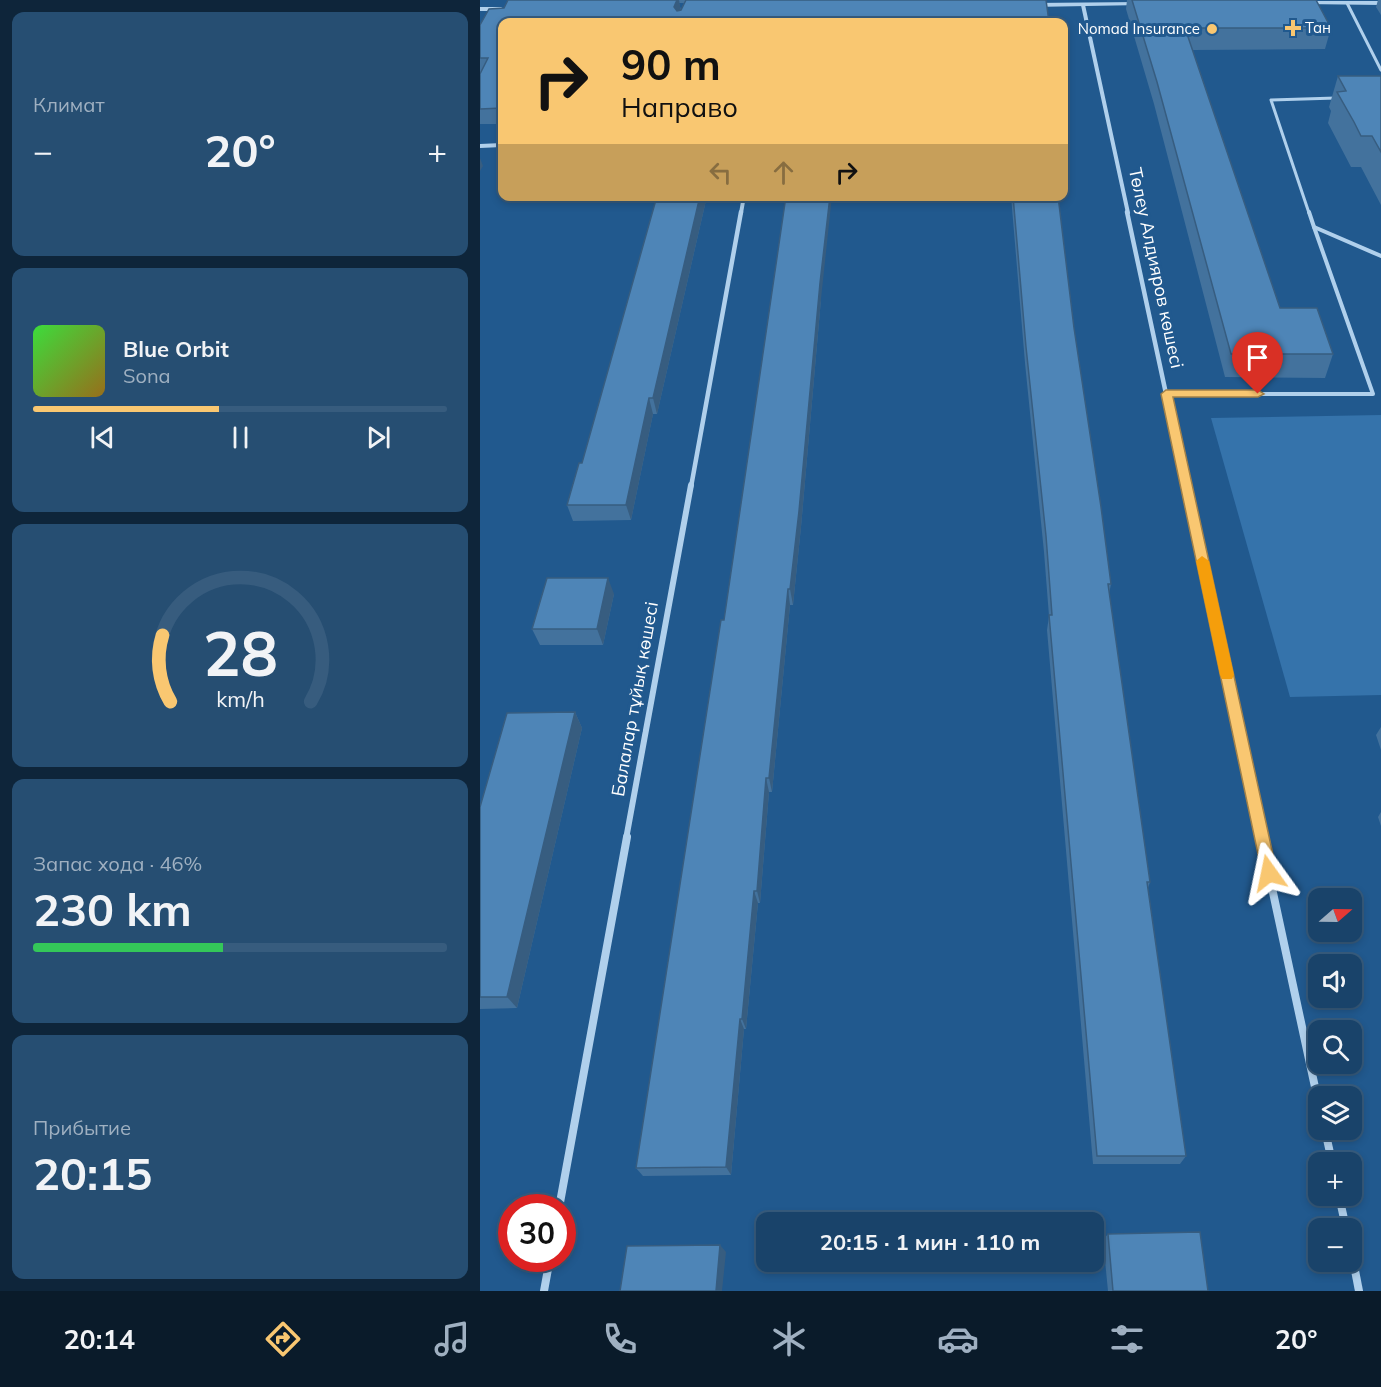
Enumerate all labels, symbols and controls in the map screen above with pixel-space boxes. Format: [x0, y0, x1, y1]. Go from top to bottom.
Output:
place label: Тан [1305, 18, 1331, 37]
place label: Nomad Insurance [1078, 19, 1200, 38]
marker: Тан [1286, 21, 1300, 35]
marker: Nomad Insurance [1205, 22, 1219, 36]
text: 90 m [621, 38, 721, 91]
icon: right [522, 42, 600, 120]
text: Направо [621, 90, 738, 124]
text: Климат [33, 92, 105, 117]
text: 20° [204, 122, 276, 178]
text: − [33, 130, 53, 171]
text: + [427, 130, 447, 171]
icon: left [704, 156, 737, 189]
icon: ahead [767, 156, 800, 189]
icon: right [830, 156, 863, 189]
street label: Төлеу Алдияров көшесі [1124, 165, 1189, 370]
pin [1232, 332, 1283, 394]
text: Blue Orbit [123, 335, 229, 363]
icon: arrive [1241, 341, 1274, 374]
text: Sona [123, 363, 171, 388]
icon: previous [86, 421, 119, 454]
icon: pause [224, 421, 257, 454]
icon: next [362, 421, 395, 454]
street label: Балалар тұйық көшесі [606, 600, 663, 798]
text: 28 [203, 614, 277, 693]
text: km/h [216, 686, 264, 713]
position arrow [1237, 841, 1301, 905]
text: Запас хода · 46% [33, 851, 202, 876]
text: 230 km [33, 881, 192, 937]
north arrow [1308, 888, 1362, 942]
map controls [1308, 888, 1362, 1272]
button: sound [1308, 954, 1362, 1008]
button: search [1308, 1020, 1362, 1074]
button: layers [1308, 1086, 1362, 1140]
text: Прибытие [33, 1115, 131, 1140]
text: 20:15 [33, 1145, 152, 1201]
button: + [1308, 1152, 1362, 1206]
speed limit sign: 30 [498, 1194, 576, 1272]
button: − [1308, 1218, 1362, 1272]
text: 20:15 · 1 мин · 110 m [820, 1228, 1040, 1256]
icon: directions [262, 1318, 304, 1360]
icon: music [431, 1318, 473, 1360]
icon: phone [599, 1318, 641, 1360]
icon: climate [768, 1318, 810, 1360]
icon: car [937, 1318, 979, 1360]
icon: filters [1106, 1318, 1148, 1360]
text: 20:14 [63, 1322, 135, 1356]
text: 20° [1275, 1322, 1317, 1356]

